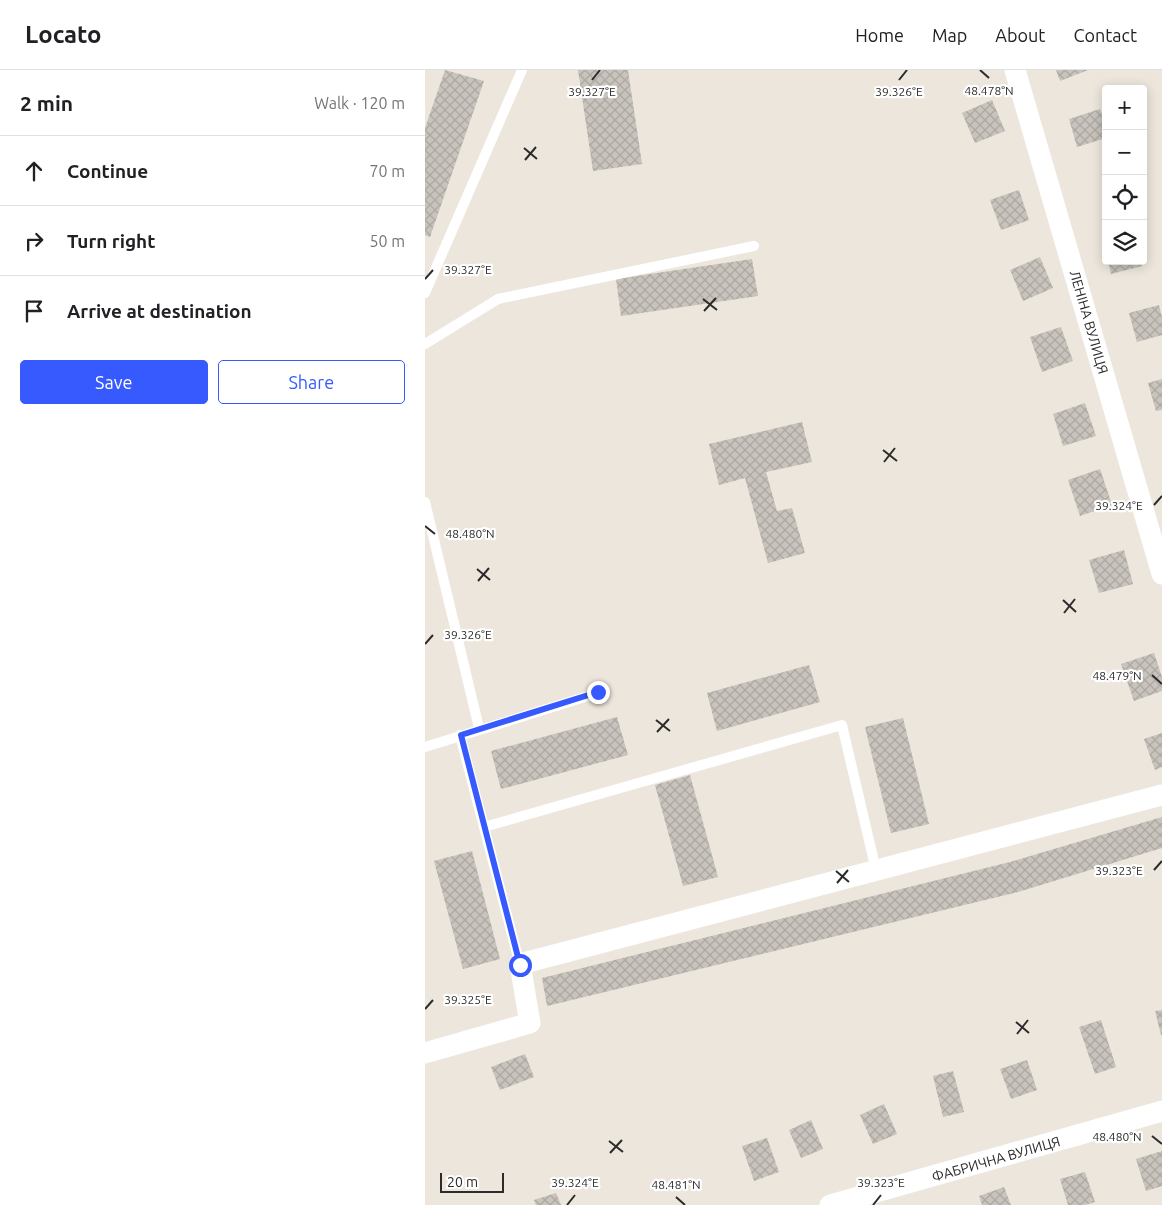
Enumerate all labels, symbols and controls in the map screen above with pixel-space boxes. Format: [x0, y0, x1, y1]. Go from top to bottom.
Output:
text: Locato [25, 21, 101, 48]
text: Home [855, 25, 904, 45]
text: Map [932, 25, 967, 45]
text: About [995, 25, 1045, 45]
text: Contact [1073, 25, 1137, 45]
text: 48.478°N [964, 84, 1014, 97]
text: 39.327°E [568, 85, 616, 98]
text: 39.326°E [875, 85, 923, 98]
map controls [1102, 85, 1147, 265]
button: + [1102, 85, 1147, 130]
text: 2 min [20, 91, 73, 115]
text: Walk · 120 m [314, 94, 405, 112]
button: − [1102, 130, 1147, 175]
icon: ahead [20, 157, 48, 185]
text: Continue [67, 160, 148, 182]
text: 70 m [369, 162, 405, 180]
button: locate [1102, 175, 1147, 220]
button: layers [1102, 220, 1147, 265]
icon: right [20, 227, 48, 255]
text: Turn right [67, 230, 155, 252]
text: 50 m [369, 232, 405, 250]
text: 39.327°E [444, 263, 492, 276]
street label: ЛЕНІНА ВУЛИЦЯ [1067, 268, 1111, 376]
icon: arrive [20, 297, 48, 325]
text: Arrive at destination [67, 300, 252, 322]
button: Save [20, 360, 208, 404]
button: Share [218, 360, 405, 404]
text: 39.324°E [1095, 499, 1143, 512]
text: 48.480°N [445, 527, 495, 540]
text: 39.326°E [444, 628, 492, 641]
text: 48.479°N [1092, 669, 1142, 682]
route end [587, 681, 610, 704]
text: 39.323°E [1095, 864, 1143, 877]
route start [509, 954, 532, 977]
text: 39.325°E [444, 993, 492, 1006]
text: 48.480°N [1092, 1130, 1142, 1143]
street label: ФАБРИЧНА ВУЛИЦЯ [930, 1133, 1062, 1185]
scale bar [440, 1170, 504, 1193]
text: 20 m [447, 1174, 478, 1190]
text: 39.324°E [551, 1176, 599, 1189]
text: 39.323°E [857, 1176, 905, 1189]
text: 48.481°N [651, 1178, 701, 1191]

